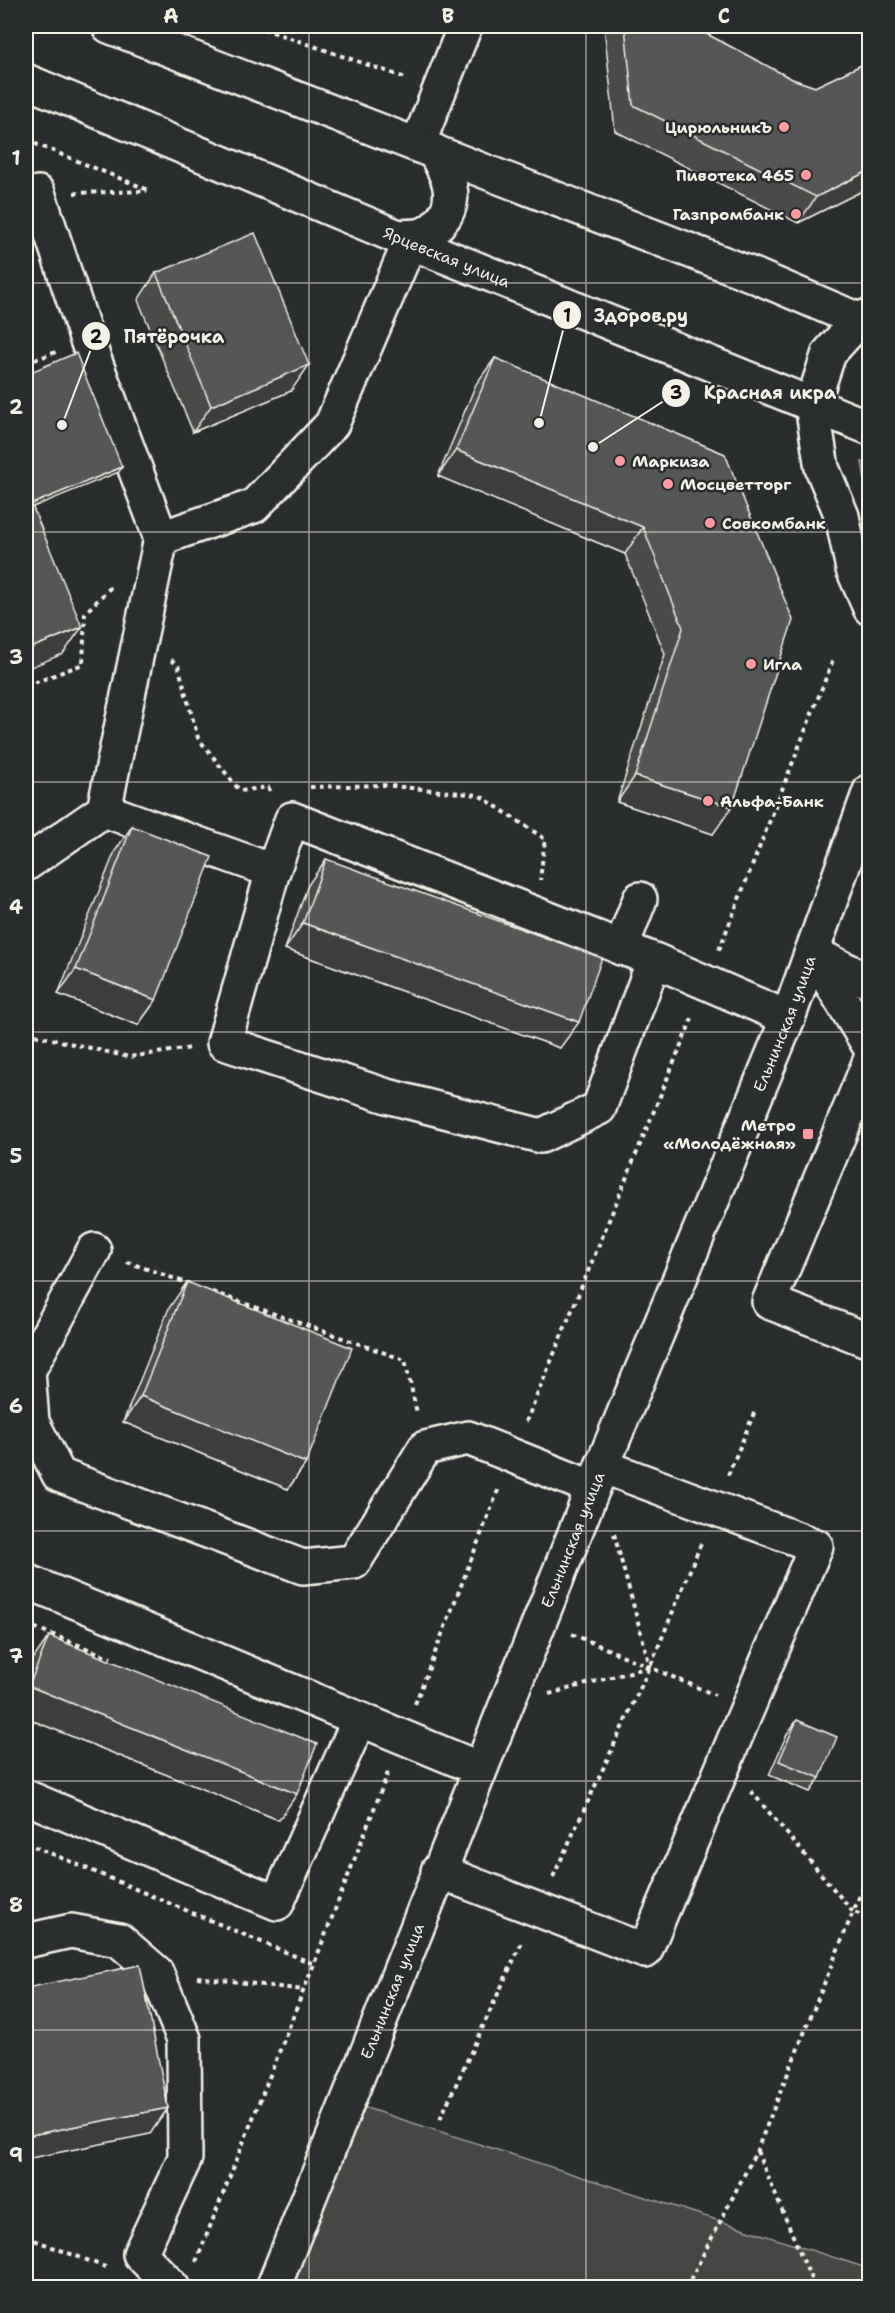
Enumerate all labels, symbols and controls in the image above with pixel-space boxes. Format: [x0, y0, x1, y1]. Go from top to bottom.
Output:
text: A [163, 3, 179, 29]
text: B [442, 3, 454, 29]
text: C [718, 3, 730, 29]
place label: ЦирюльникЪ [665, 117, 772, 138]
marker: ЦирюльникЪ [777, 120, 791, 134]
text: 1 [11, 145, 21, 171]
place label: Пивотека 465 [676, 165, 794, 186]
marker: Пивотека 465 [799, 168, 813, 182]
place label: Газпромбанк [673, 204, 784, 225]
marker: Газпромбанк [789, 207, 803, 221]
street label: Ярцевская улица [380, 222, 513, 292]
callout: Здоров.ру [552, 297, 700, 333]
text: 1 [563, 304, 571, 328]
text: Здоров.ру [594, 304, 688, 328]
callout: Пятёрочка [81, 318, 236, 354]
text: 2 [90, 325, 103, 349]
text: Пятёрочка [124, 325, 225, 349]
callout: Красная икра [661, 375, 848, 411]
text: 3 [670, 381, 682, 405]
text: Красная икра [704, 381, 837, 405]
text: 2 [9, 394, 23, 420]
place label: Маркиза [632, 451, 710, 472]
marker: Маркиза [613, 454, 627, 468]
place label: Мосцветторг [680, 474, 792, 495]
marker: Мосцветторг [661, 477, 675, 491]
place label: Совкомбанк [722, 513, 826, 534]
marker: Совкомбанк [703, 516, 717, 530]
text: 3 [9, 644, 23, 670]
place label: Игла [763, 654, 802, 675]
marker: Игла [744, 657, 758, 671]
place label: Альфа-Банк [720, 791, 824, 812]
marker: Альфа-Банк [701, 794, 715, 808]
text: 4 [9, 894, 23, 920]
street label: Ельнинская улица [749, 953, 821, 1095]
place label: Метро «Молодёжная» [663, 1115, 796, 1154]
marker: Метро «Молодёжная» [801, 1127, 815, 1141]
text: 5 [10, 1143, 22, 1169]
text: 6 [9, 1393, 23, 1419]
street label: Ельнинская улица [536, 1469, 610, 1611]
text: 7 [9, 1643, 23, 1669]
text: 8 [9, 1892, 23, 1918]
street label: Ельнинская улица [356, 1920, 429, 2062]
text: 9 [9, 2142, 23, 2168]

